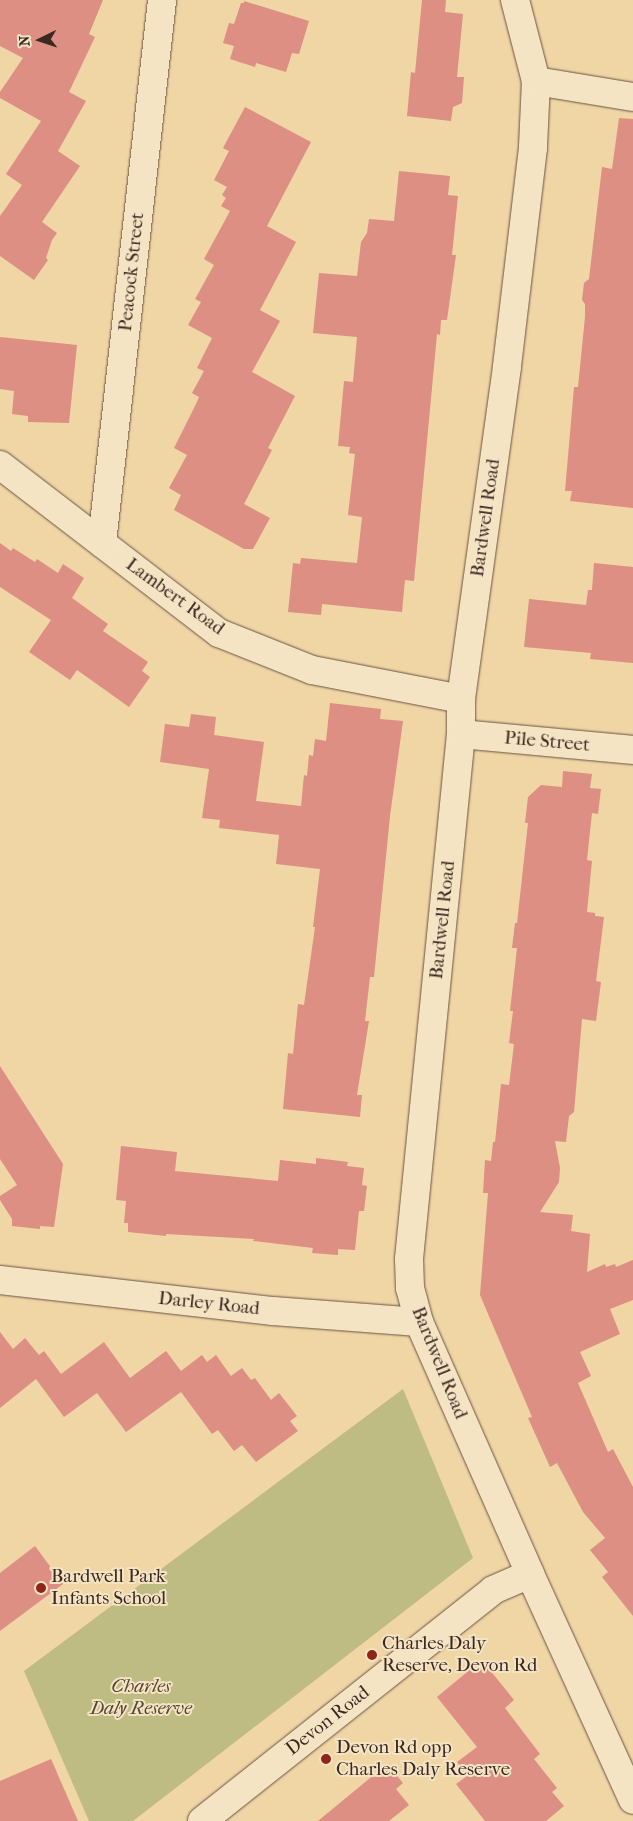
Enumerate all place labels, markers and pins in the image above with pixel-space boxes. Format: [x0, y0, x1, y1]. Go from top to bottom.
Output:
place label: Bardwell Park Infants School [51, 1566, 166, 1610]
marker: Bardwell Park Infants School [35, 1582, 47, 1594]
place label: Charles Daly Reserve, Devon Rd [382, 1633, 537, 1677]
marker: Charles Daly Reserve, Devon Rd [366, 1649, 378, 1661]
place label: Devon Rd opp Charles Daly Reserve [336, 1737, 510, 1781]
marker: Devon Rd opp Charles Daly Reserve [320, 1753, 332, 1765]

